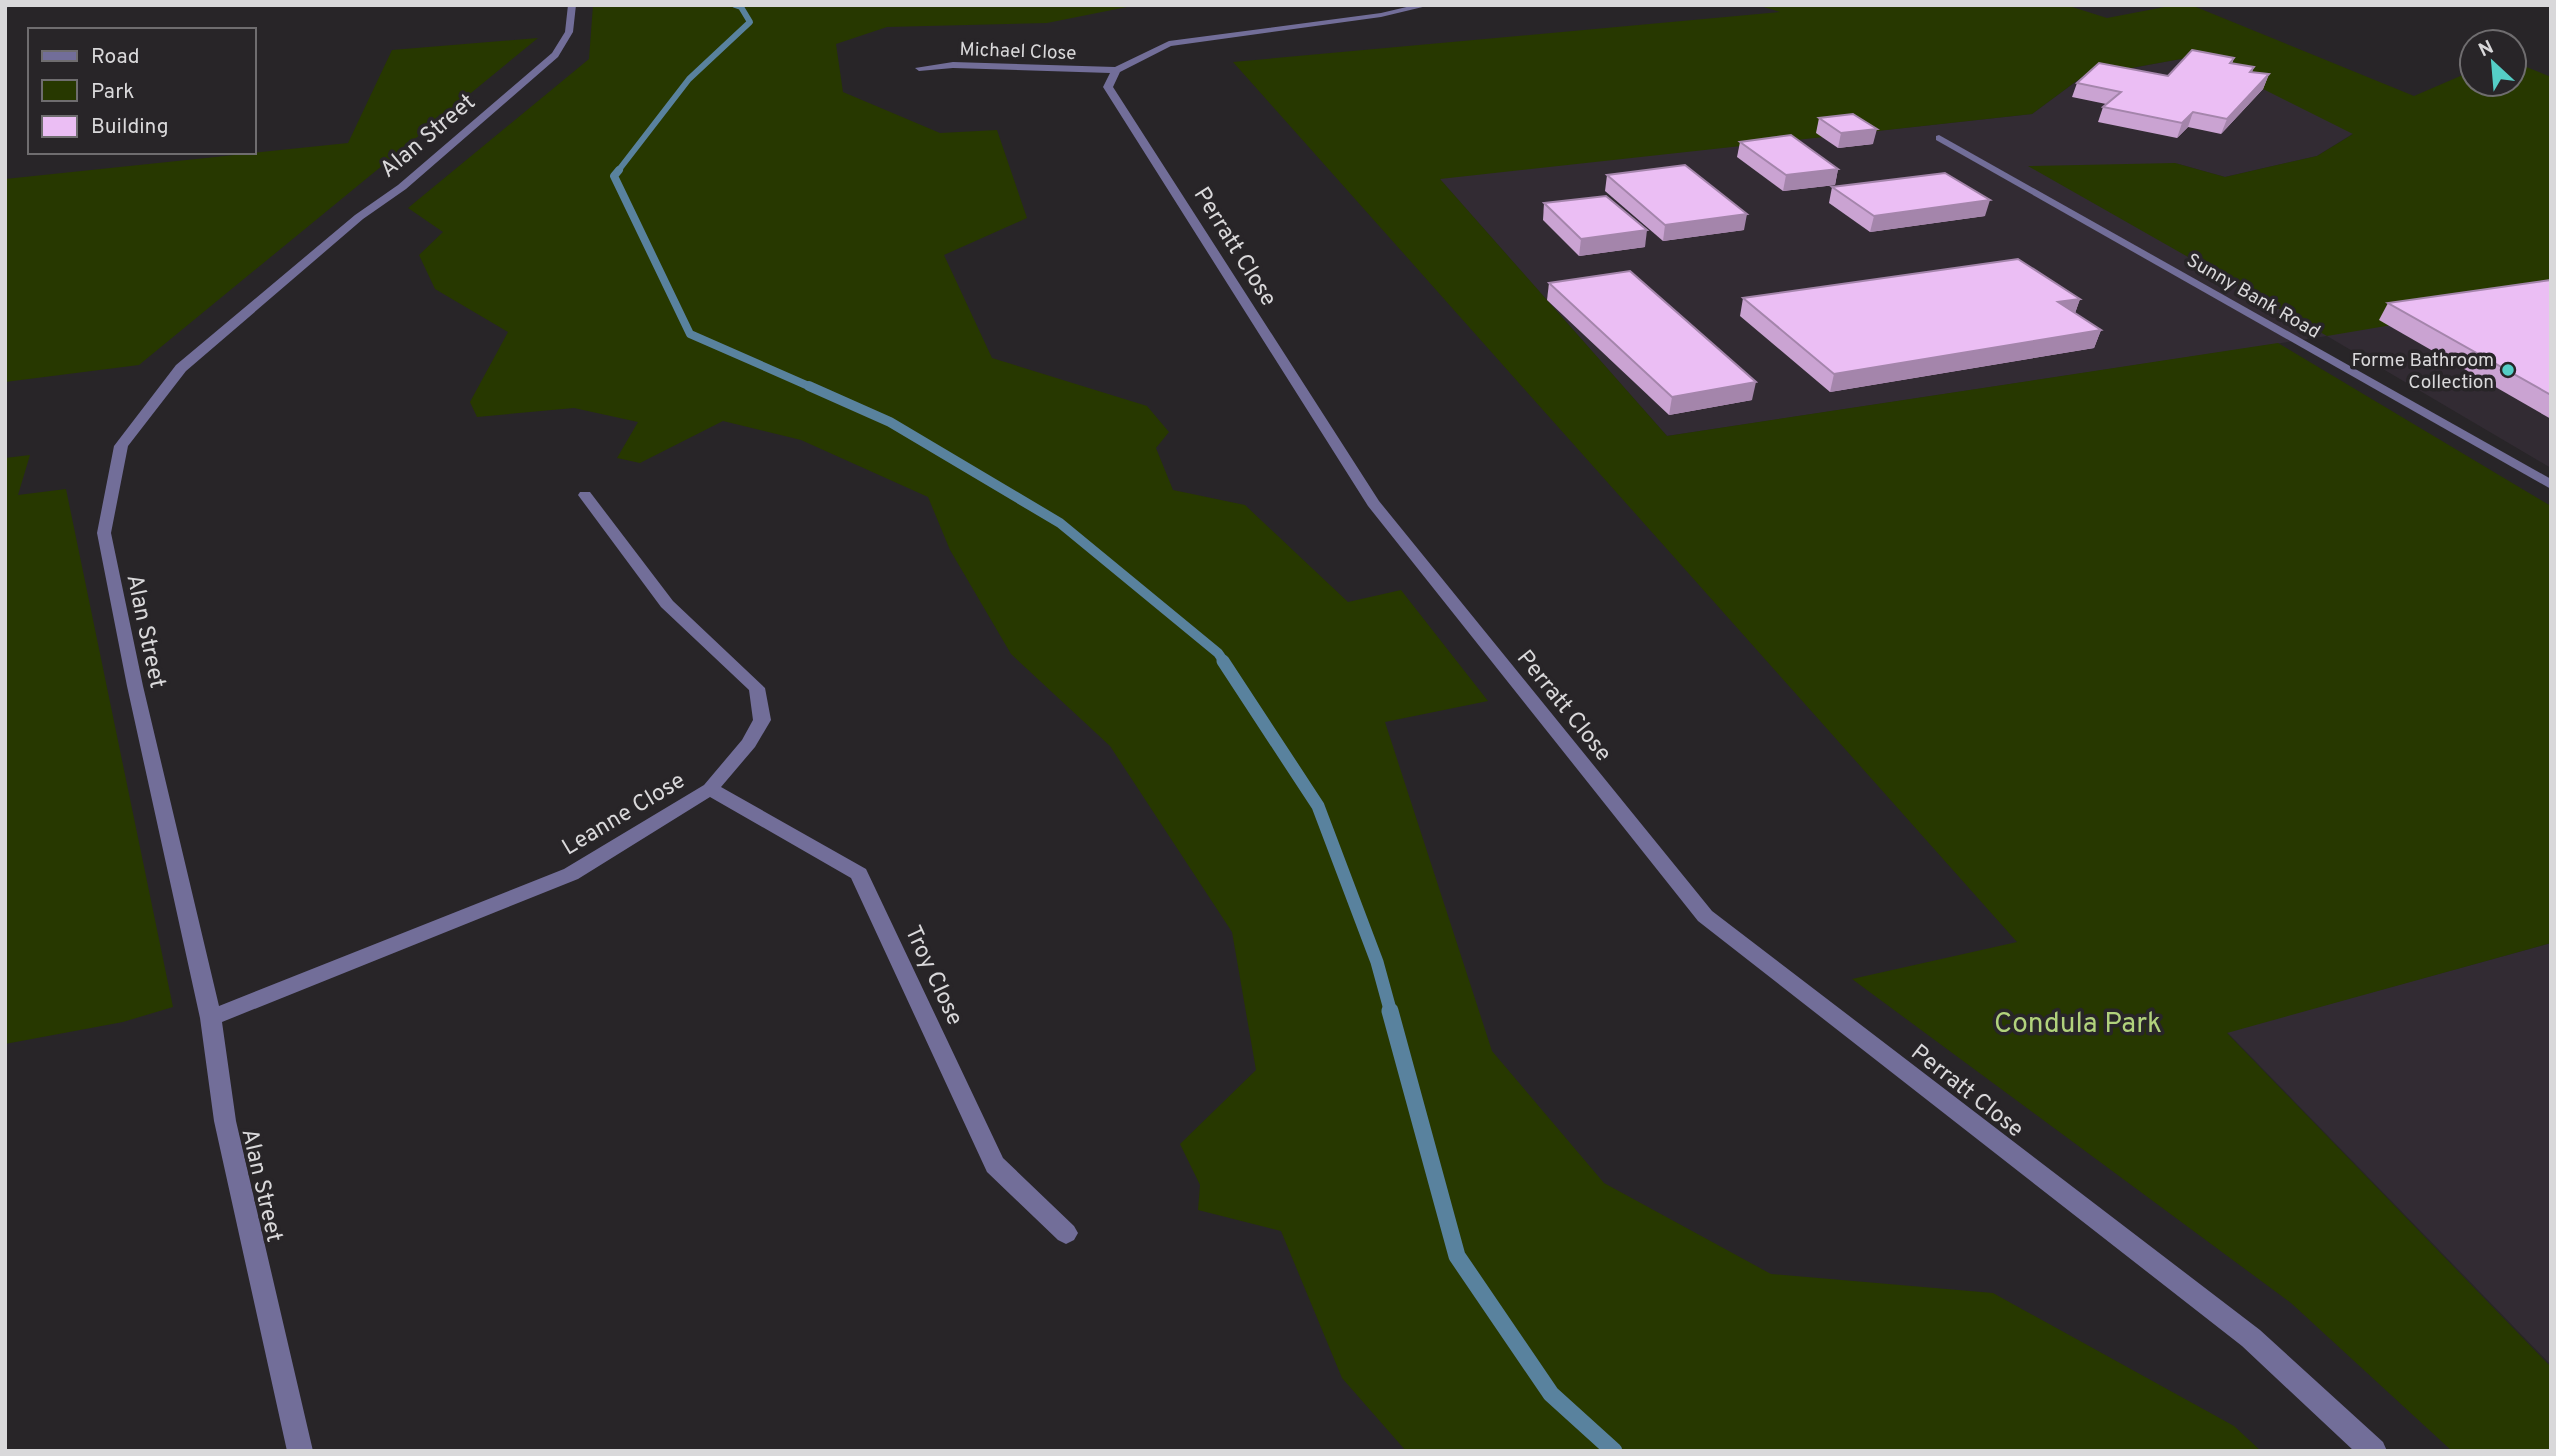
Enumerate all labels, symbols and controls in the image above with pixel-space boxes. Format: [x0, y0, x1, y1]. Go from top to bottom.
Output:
legend [28, 28, 256, 154]
north arrow [2458, 28, 2528, 98]
text: N [2475, 36, 2498, 63]
street label: Michael Close [959, 38, 1077, 66]
text: Road [91, 44, 140, 71]
text: Park [91, 79, 134, 106]
street label: Alan Street [375, 89, 482, 185]
text: Building [91, 114, 169, 141]
street label: Perratt Close [1186, 182, 1282, 312]
street label: Sunny Bank Road [2182, 249, 2324, 345]
place label: Forme Bathroom Collection [2351, 349, 2494, 395]
marker: Forme Bathroom Collection [2500, 362, 2516, 378]
street label: Alan Street [118, 572, 171, 691]
street label: Perratt Close [1509, 645, 1617, 768]
street label: Leanne Close [558, 767, 691, 863]
street label: Troy Close [897, 922, 968, 1030]
park label: Condula Park [1994, 1007, 2162, 1043]
street label: Perratt Close [1904, 1039, 2029, 1145]
street label: Alan Street [233, 1126, 288, 1245]

